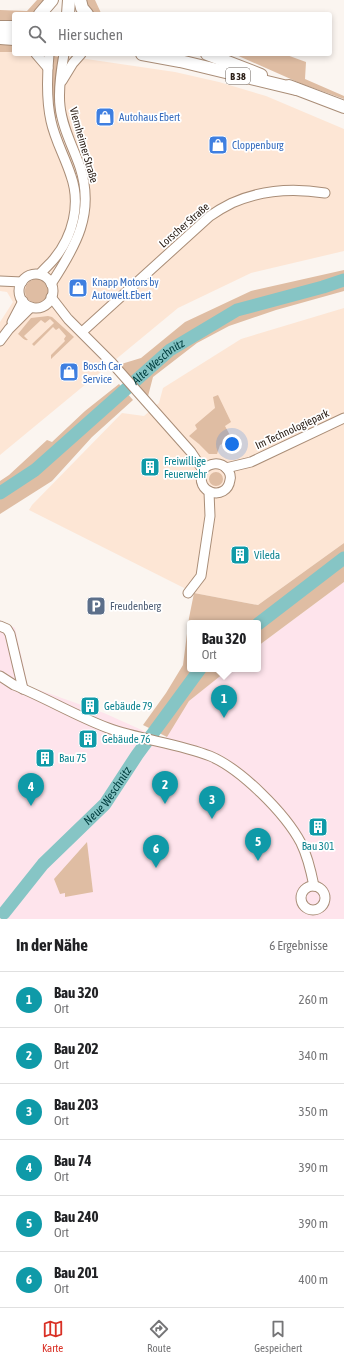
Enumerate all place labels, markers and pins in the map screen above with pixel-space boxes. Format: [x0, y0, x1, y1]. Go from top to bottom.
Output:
shop icon: Autohaus Ebert [94, 106, 116, 128]
place label: Autohaus Ebert [119, 111, 180, 123]
shop icon: Cloppenburg [207, 134, 229, 156]
place label: Cloppenburg [232, 139, 284, 151]
place label: Knapp Motors by Autowelt.Ebert [92, 276, 159, 301]
shop icon: Knapp Motors by Autowelt.Ebert [67, 277, 89, 299]
place label: Bosch Car Service [83, 360, 122, 385]
shop icon: Bosch Car Service [58, 361, 80, 383]
place label: Freiwillige Feuerwehr [164, 455, 208, 480]
building icon: Freiwillige Feuerwehr [139, 456, 161, 478]
building icon: Vileda [229, 544, 251, 566]
place label: Vileda [254, 549, 280, 561]
parking icon: Freudenberg [85, 595, 107, 617]
place label: Freudenberg [110, 600, 161, 612]
pin: 1 [211, 685, 237, 718]
building icon: Gebäude 79 [79, 695, 101, 717]
place label: Gebäude 79 [104, 700, 153, 712]
building icon: Gebäude 76 [77, 728, 99, 750]
place label: Gebäude 76 [102, 733, 151, 745]
building icon: Bau 75 [34, 747, 56, 769]
place label: Bau 75 [59, 752, 87, 764]
pin: 2 [152, 771, 178, 804]
pin: 4 [18, 773, 44, 806]
pin: 3 [199, 786, 225, 819]
building icon: Bau 301 [307, 816, 329, 838]
pin: 5 [245, 828, 271, 861]
pin: 6 [143, 835, 169, 868]
place label: Bau 301 [302, 840, 334, 852]

